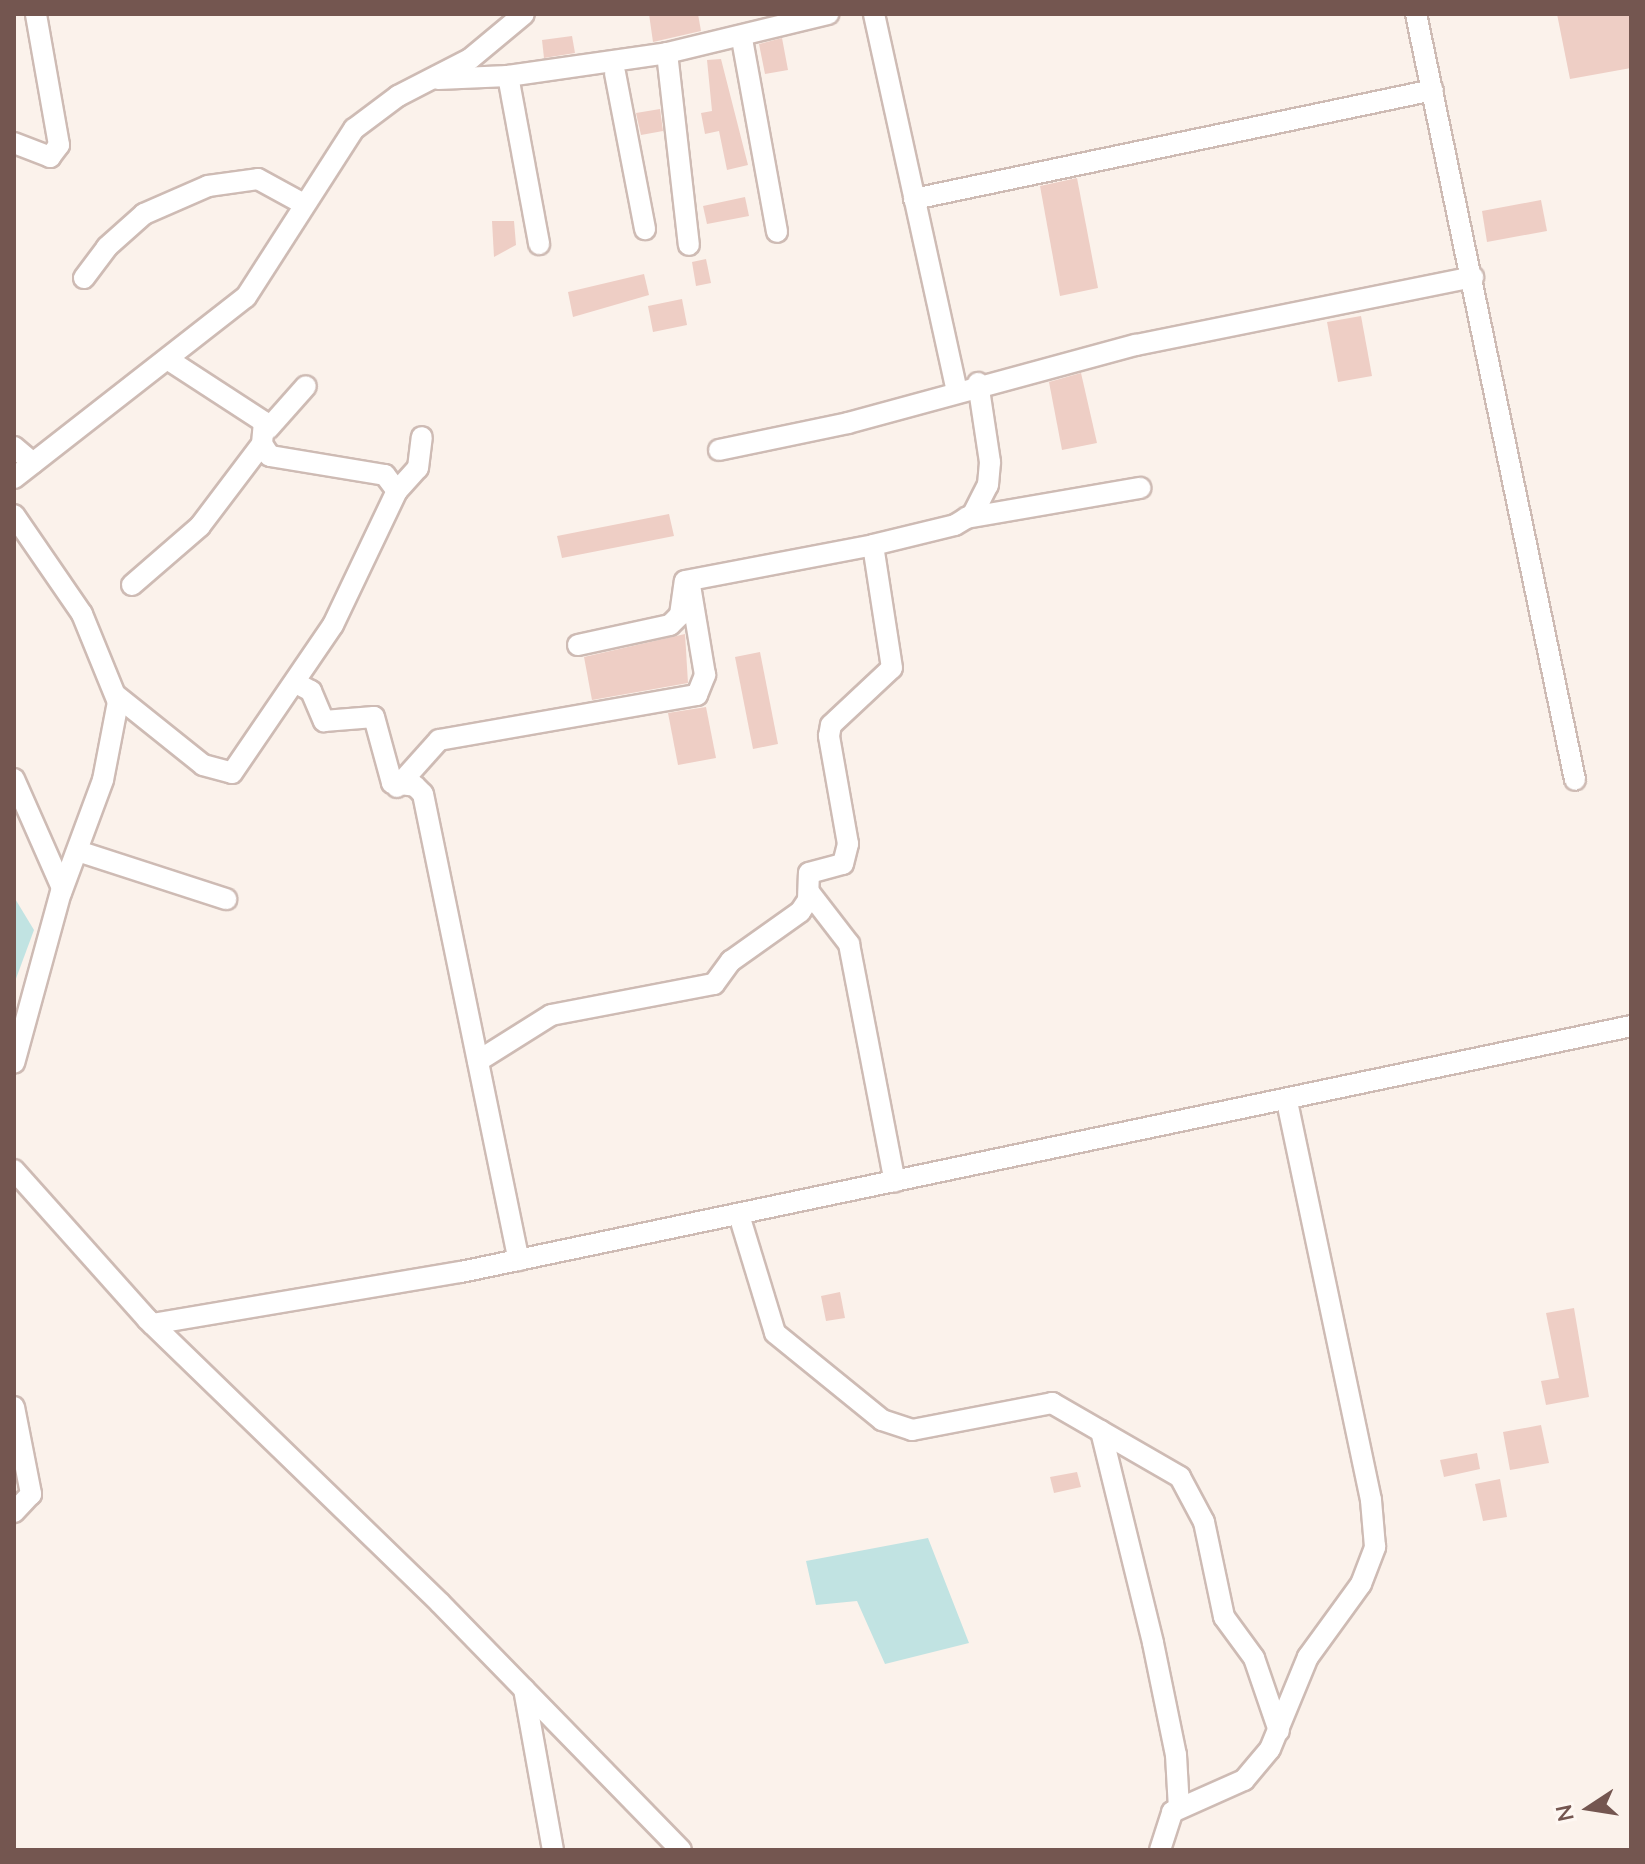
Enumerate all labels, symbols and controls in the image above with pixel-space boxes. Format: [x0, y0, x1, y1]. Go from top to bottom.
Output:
north arrow [1549, 1768, 1629, 1848]
text: N [1549, 1802, 1582, 1824]

